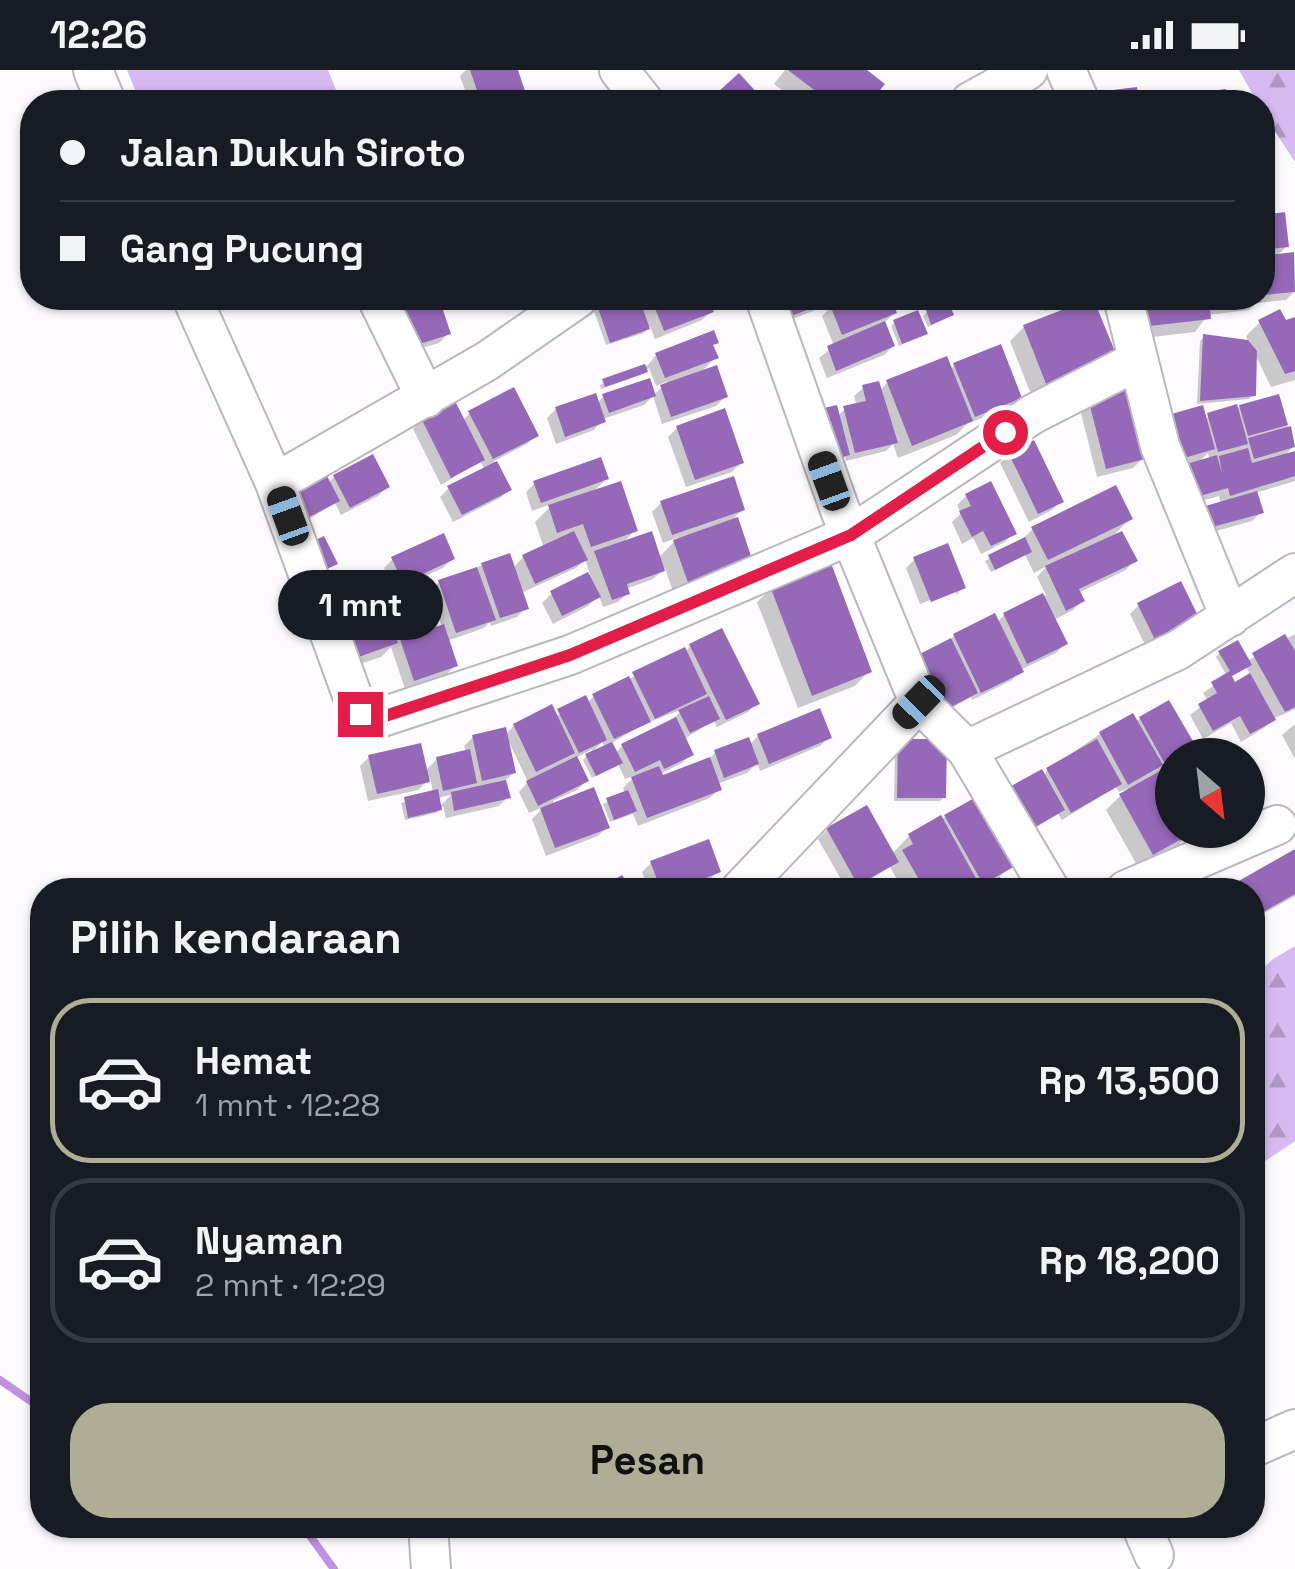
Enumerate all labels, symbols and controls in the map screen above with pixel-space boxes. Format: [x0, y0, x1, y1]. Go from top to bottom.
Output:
text: 12:26 [50, 11, 147, 59]
text: Jalan Dukuh Siroto [120, 129, 466, 177]
text: Gang Pucung [120, 225, 364, 273]
route start [983, 410, 1028, 455]
car [805, 448, 853, 514]
car [264, 483, 312, 549]
callout: 1 mnt [278, 569, 442, 639]
text: 1 mnt [319, 585, 402, 625]
car [887, 670, 951, 734]
route end [338, 692, 383, 737]
north arrow [1155, 738, 1265, 848]
map controls [1155, 738, 1265, 848]
text: Pilih kendaraan [70, 909, 402, 966]
icon: car [75, 1036, 165, 1126]
text: Hemat [195, 1037, 312, 1085]
text: Rp 13,500 [1039, 1057, 1220, 1105]
text: 1 mnt · 12:28 [195, 1085, 380, 1125]
icon: car [75, 1216, 165, 1306]
text: Nyaman [195, 1217, 344, 1265]
text: Rp 18,200 [1039, 1237, 1220, 1285]
text: 2 mnt · 12:29 [195, 1265, 386, 1305]
button: Pesan [70, 1403, 1225, 1518]

